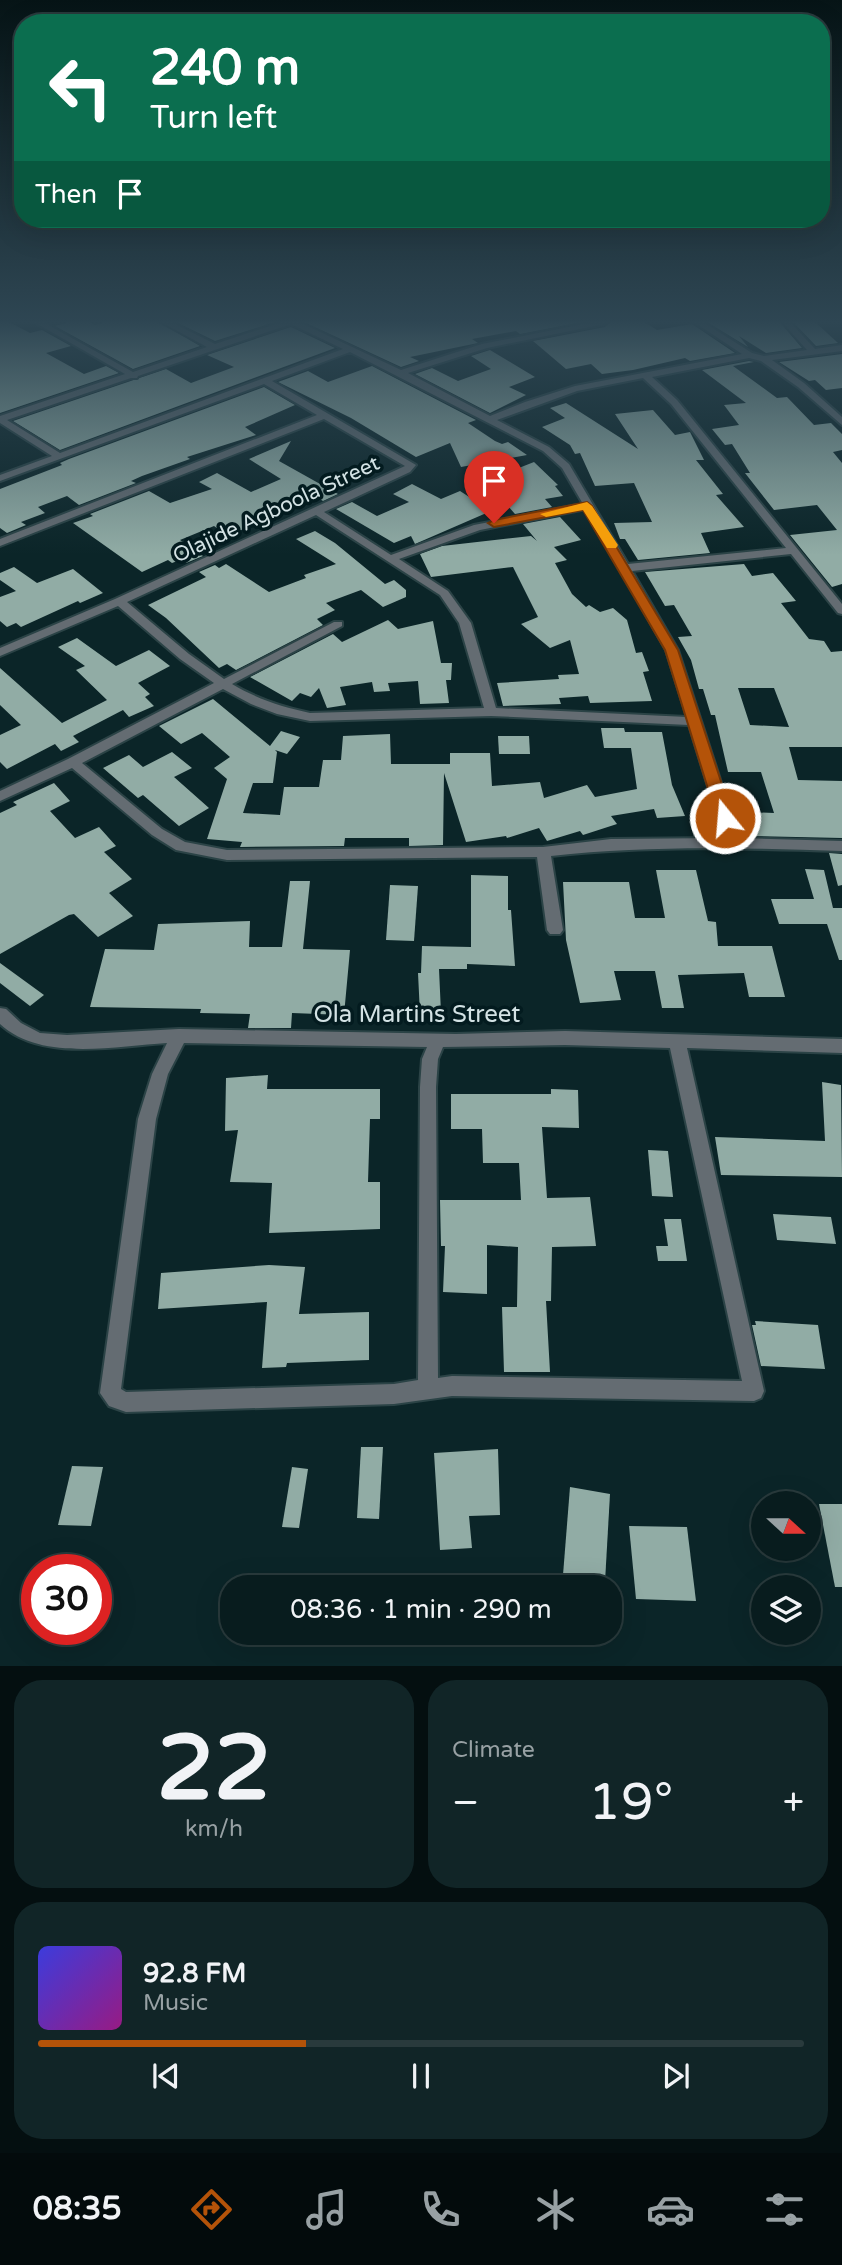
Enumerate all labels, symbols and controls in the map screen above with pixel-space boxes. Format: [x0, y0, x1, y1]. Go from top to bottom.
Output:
text: 240 m [150, 39, 300, 98]
icon: left [35, 42, 126, 133]
text: Turn left [150, 99, 277, 137]
icon: arrive [111, 175, 149, 213]
text: Then [35, 179, 97, 210]
street label: Olajide Agboola Street [169, 451, 383, 568]
pin [464, 451, 524, 523]
icon: arrive [475, 462, 513, 500]
position arrow [688, 781, 762, 855]
street label: Ola Martins Street [314, 1000, 520, 1029]
north arrow [751, 1491, 821, 1561]
map controls [751, 1491, 821, 1645]
speed limit sign: 30 [21, 1554, 112, 1645]
button: layers [751, 1575, 821, 1645]
text: 08:36 · 1 min · 290 m [290, 1594, 552, 1625]
text: 22 [157, 1714, 271, 1824]
text: Climate [452, 1736, 535, 1764]
text: 19° [588, 1771, 673, 1834]
text: − [452, 1780, 479, 1826]
text: + [783, 1780, 804, 1826]
text: km/h [185, 1815, 243, 1843]
text: 92.8 FM [143, 1958, 246, 1989]
text: Music [143, 1989, 208, 2017]
icon: previous [147, 2057, 185, 2095]
icon: pause [402, 2057, 440, 2095]
icon: next [657, 2057, 695, 2095]
icon: directions [187, 2185, 236, 2234]
icon: music [302, 2185, 351, 2234]
icon: phone [416, 2185, 465, 2234]
icon: climate [531, 2185, 580, 2234]
icon: car [646, 2185, 695, 2234]
icon: filters [760, 2185, 809, 2234]
text: 08:35 [33, 2190, 122, 2228]

